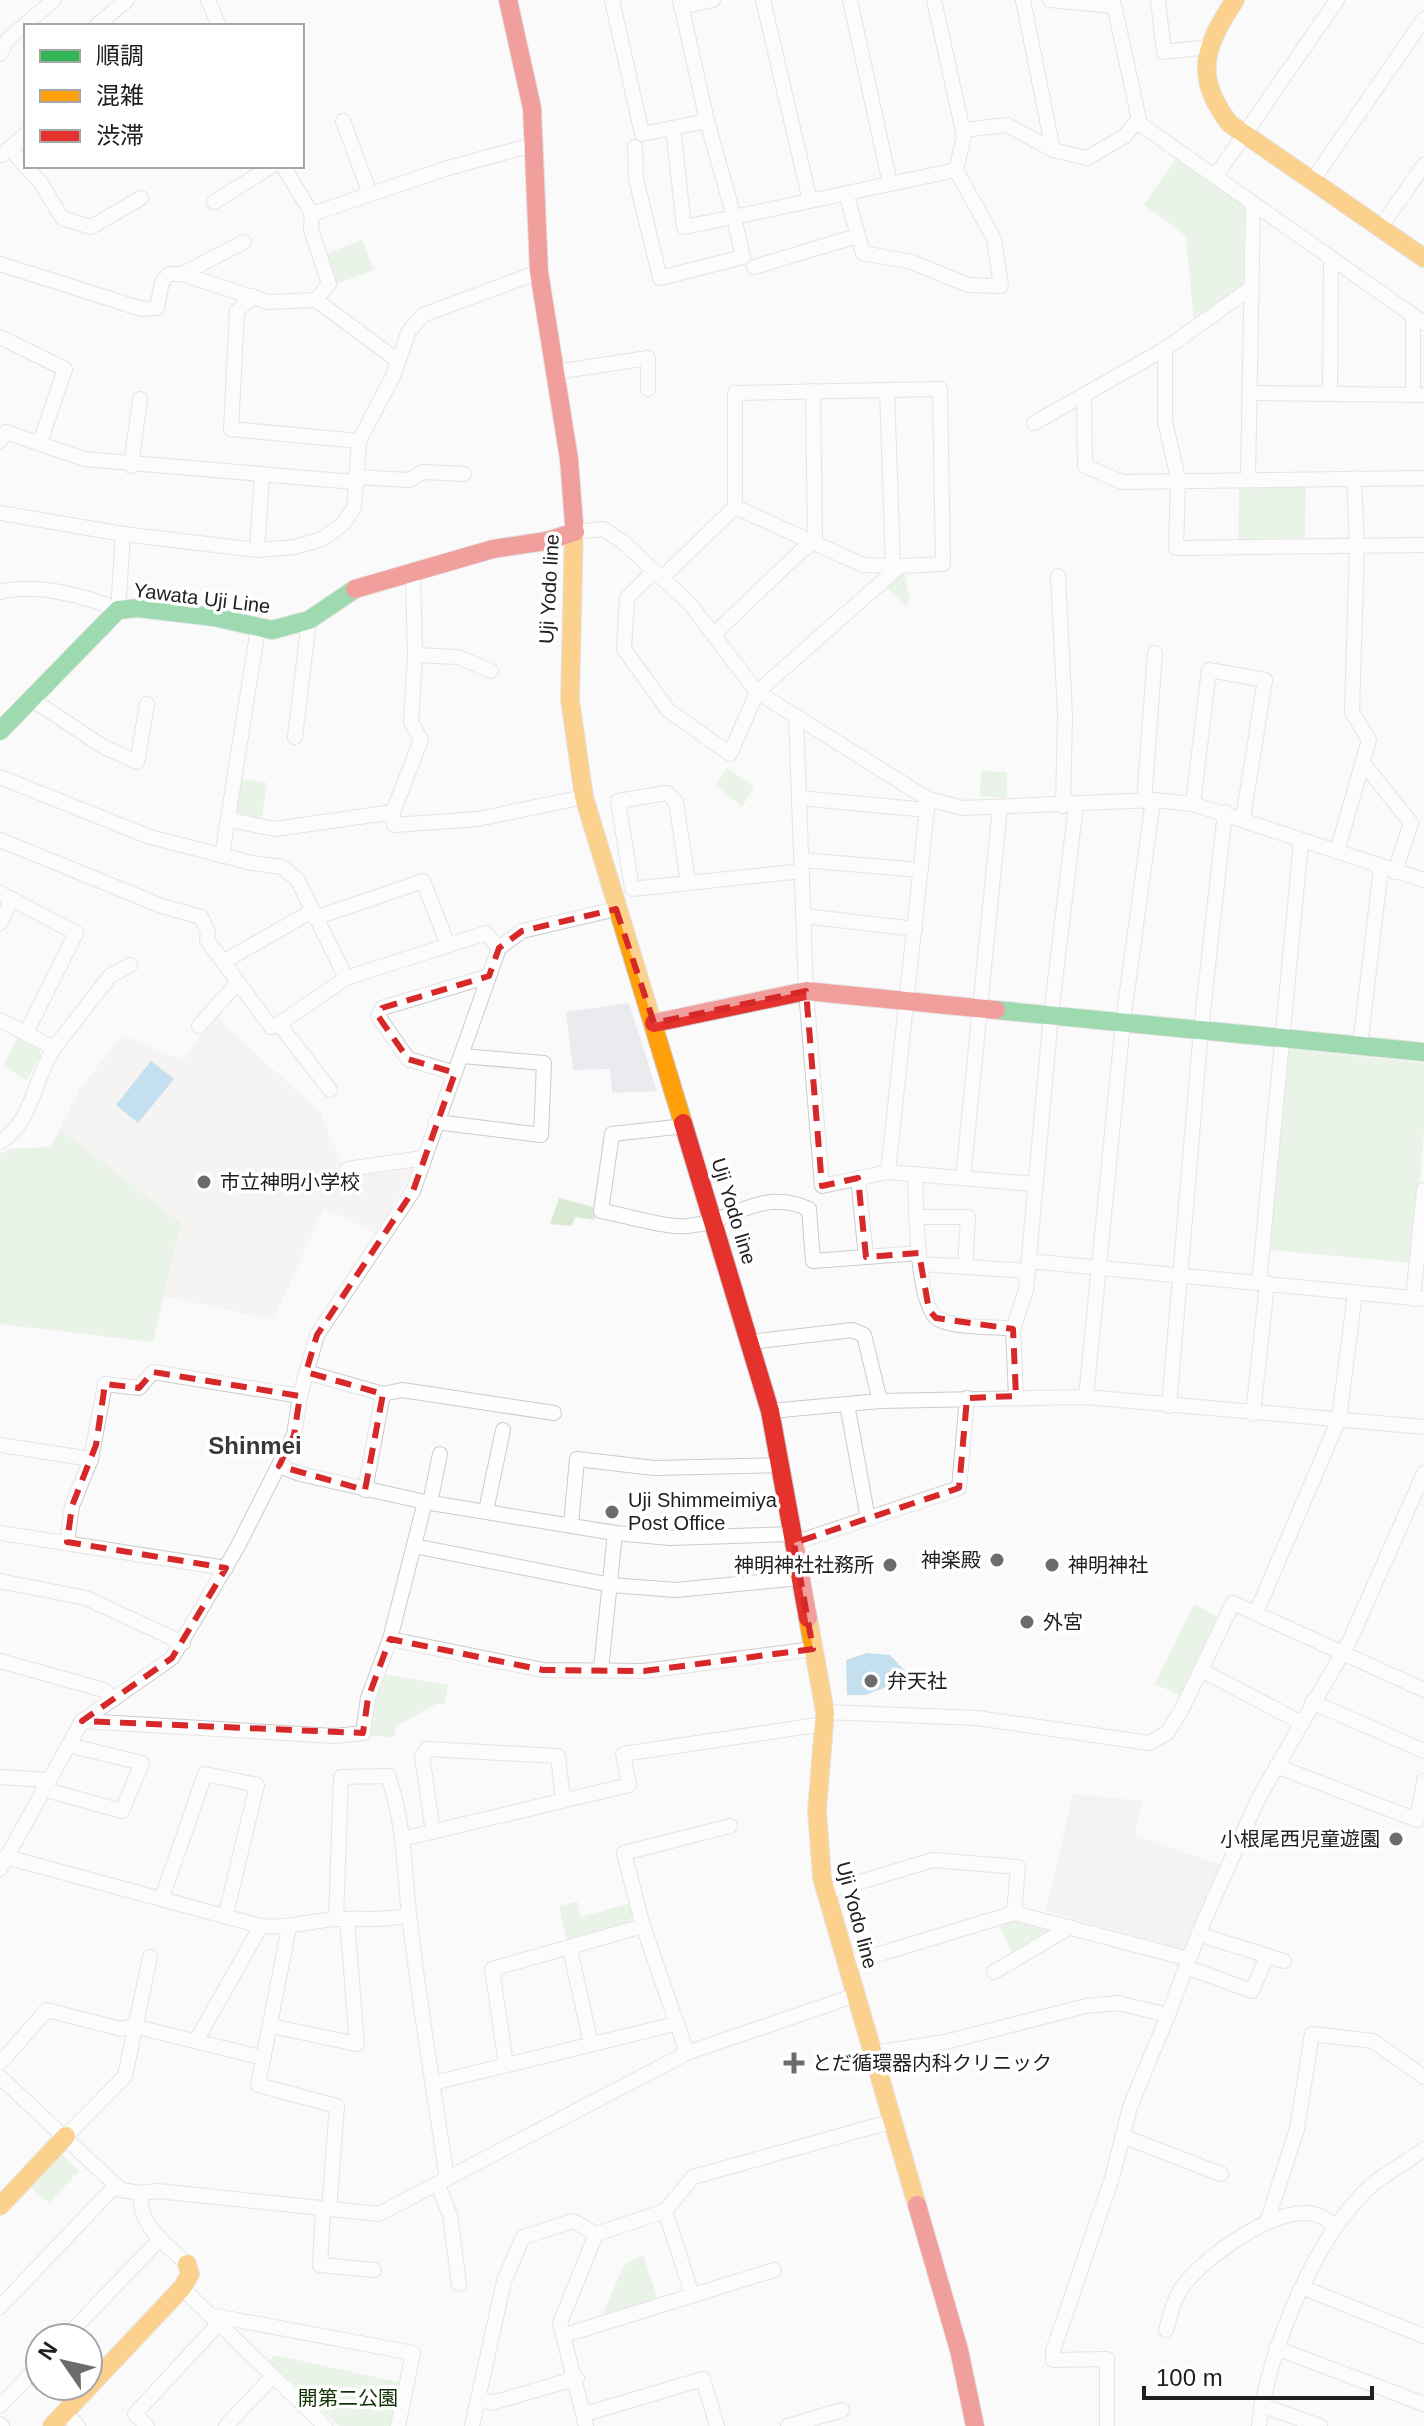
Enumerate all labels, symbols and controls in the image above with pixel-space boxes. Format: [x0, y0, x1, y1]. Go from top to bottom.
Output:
legend [24, 24, 304, 168]
text: 順調 [96, 42, 144, 69]
text: 混雑 [96, 82, 144, 109]
text: 渋滞 [96, 122, 144, 149]
street label: Uji Yodo line [535, 533, 563, 645]
street label: Yawata Uji Line [132, 579, 272, 617]
street label: Uji Yodo line [707, 1155, 761, 1267]
place label: 市立神明小学校 [220, 1171, 360, 1193]
marker: 市立神明小学校 [195, 1173, 213, 1191]
district label: Shinmei [208, 1432, 302, 1459]
place label: Uji Shimmeimiya Post Office [628, 1489, 778, 1534]
marker: Uji Shimmeimiya Post Office [603, 1503, 621, 1521]
place label: 神楽殿 [921, 1549, 981, 1571]
marker: 神楽殿 [988, 1551, 1006, 1569]
place label: 神明神社社務所 [734, 1554, 874, 1576]
place label: 神明神社 [1068, 1554, 1148, 1576]
marker: 神明神社社務所 [881, 1556, 899, 1574]
marker: 神明神社 [1043, 1556, 1061, 1574]
place label: 外宮 [1043, 1611, 1083, 1633]
marker: 外宮 [1018, 1613, 1036, 1631]
place label: 弁天社 [887, 1670, 947, 1692]
marker: 弁天社 [862, 1672, 880, 1690]
place label: 小根尾西児童遊園 [1220, 1828, 1380, 1850]
marker: 小根尾西児童遊園 [1387, 1830, 1405, 1848]
street label: Uji Yodo line [832, 1859, 882, 1971]
marker: とだ循環器内科クリニック [783, 2052, 805, 2074]
place label: とだ循環器内科クリニック [812, 2052, 1052, 2074]
north arrow [24, 2322, 104, 2402]
text: N [33, 2338, 63, 2365]
scale bar [1144, 2350, 1372, 2400]
text: 100 m [1156, 2364, 1223, 2391]
park label: 開第二公園 [298, 2387, 398, 2409]

